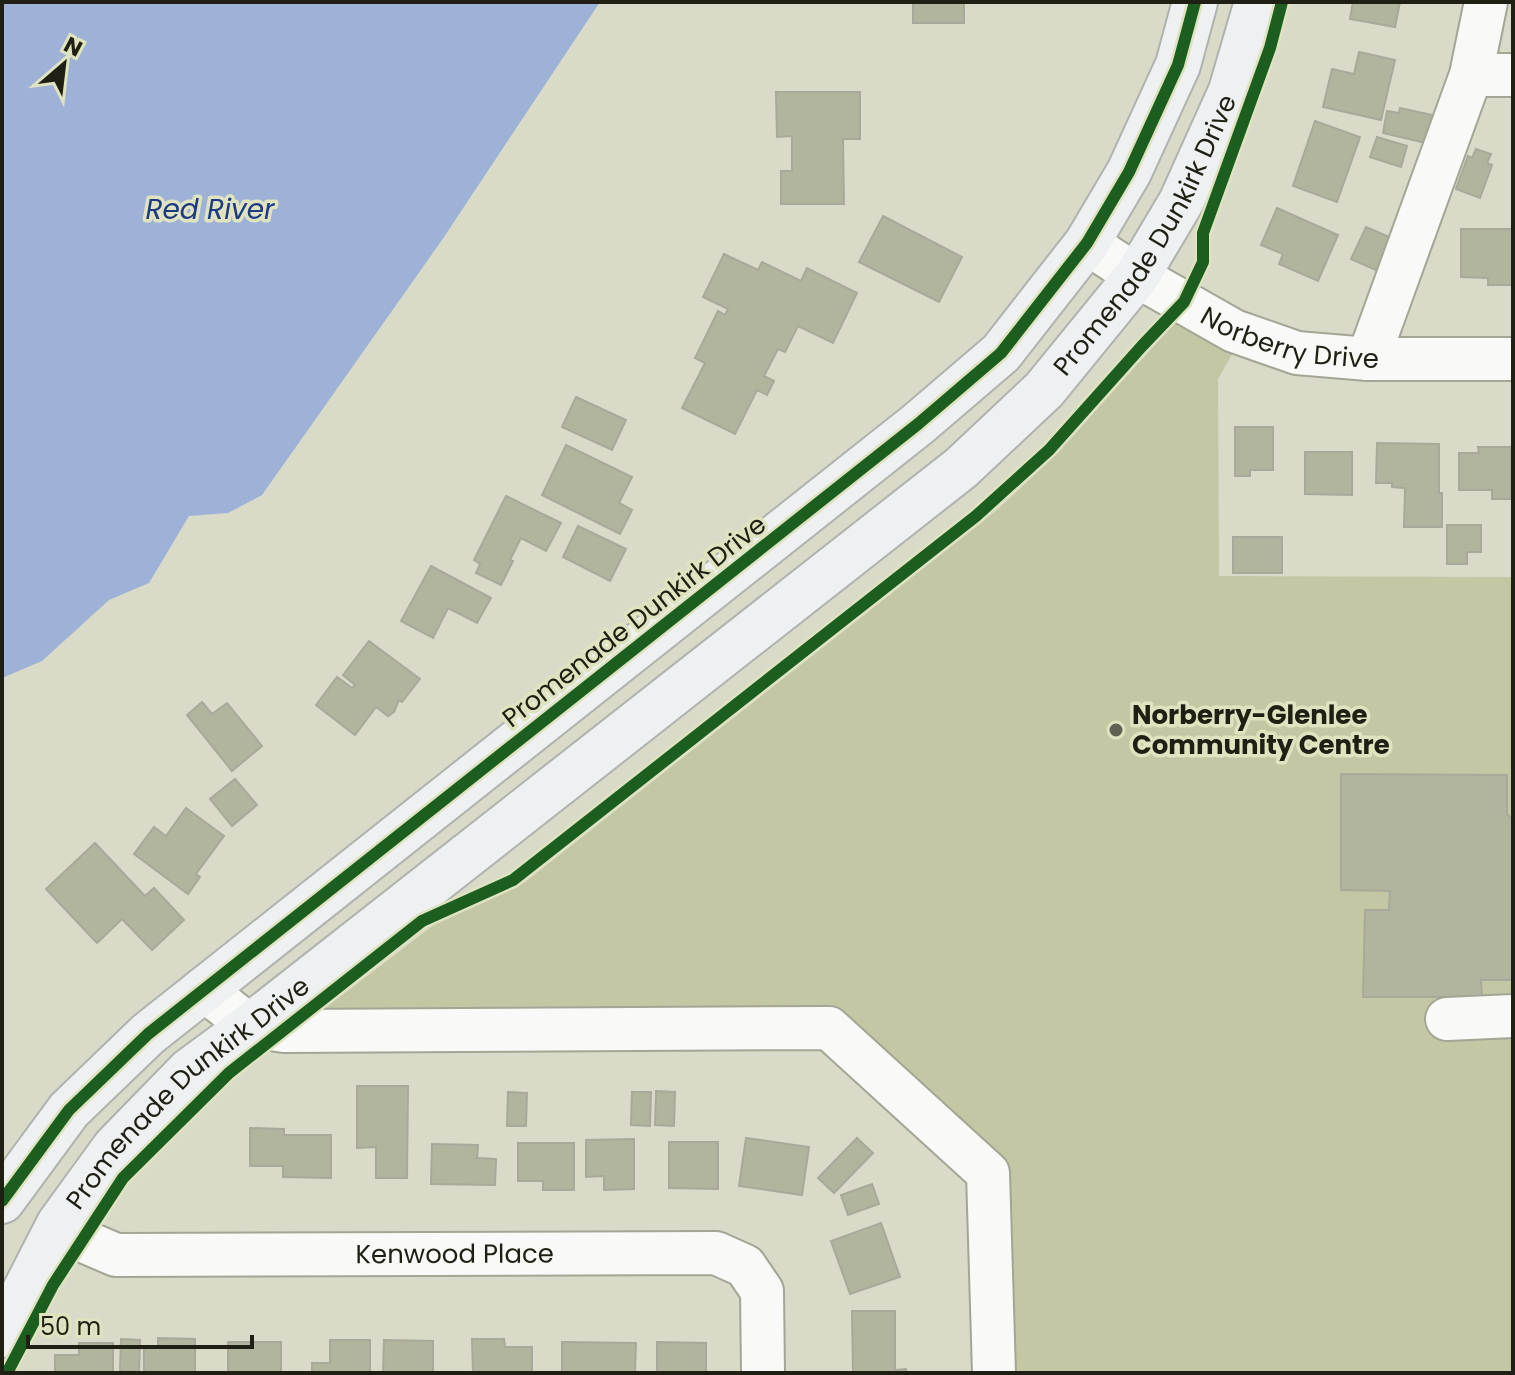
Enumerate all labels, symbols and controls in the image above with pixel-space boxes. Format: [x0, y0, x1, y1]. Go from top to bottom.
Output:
north arrow [24, 24, 104, 104]
text: N [59, 29, 88, 64]
street label: Promenade Dunkirk Drive [1045, 89, 1245, 383]
water label: Red River [145, 190, 275, 229]
street label: Norberry Drive [1194, 298, 1379, 377]
street label: Promenade Dunkirk Drive [495, 507, 773, 735]
place label: Norberry-Glenlee Community Centre [1132, 697, 1390, 763]
marker: Norberry-Glenlee Community Centre [1107, 721, 1125, 739]
street label: Promenade Dunkirk Drive [58, 968, 317, 1217]
street label: Kenwood Place [355, 1236, 554, 1272]
scale bar [28, 1299, 252, 1349]
text: 50 m [40, 1310, 101, 1343]

